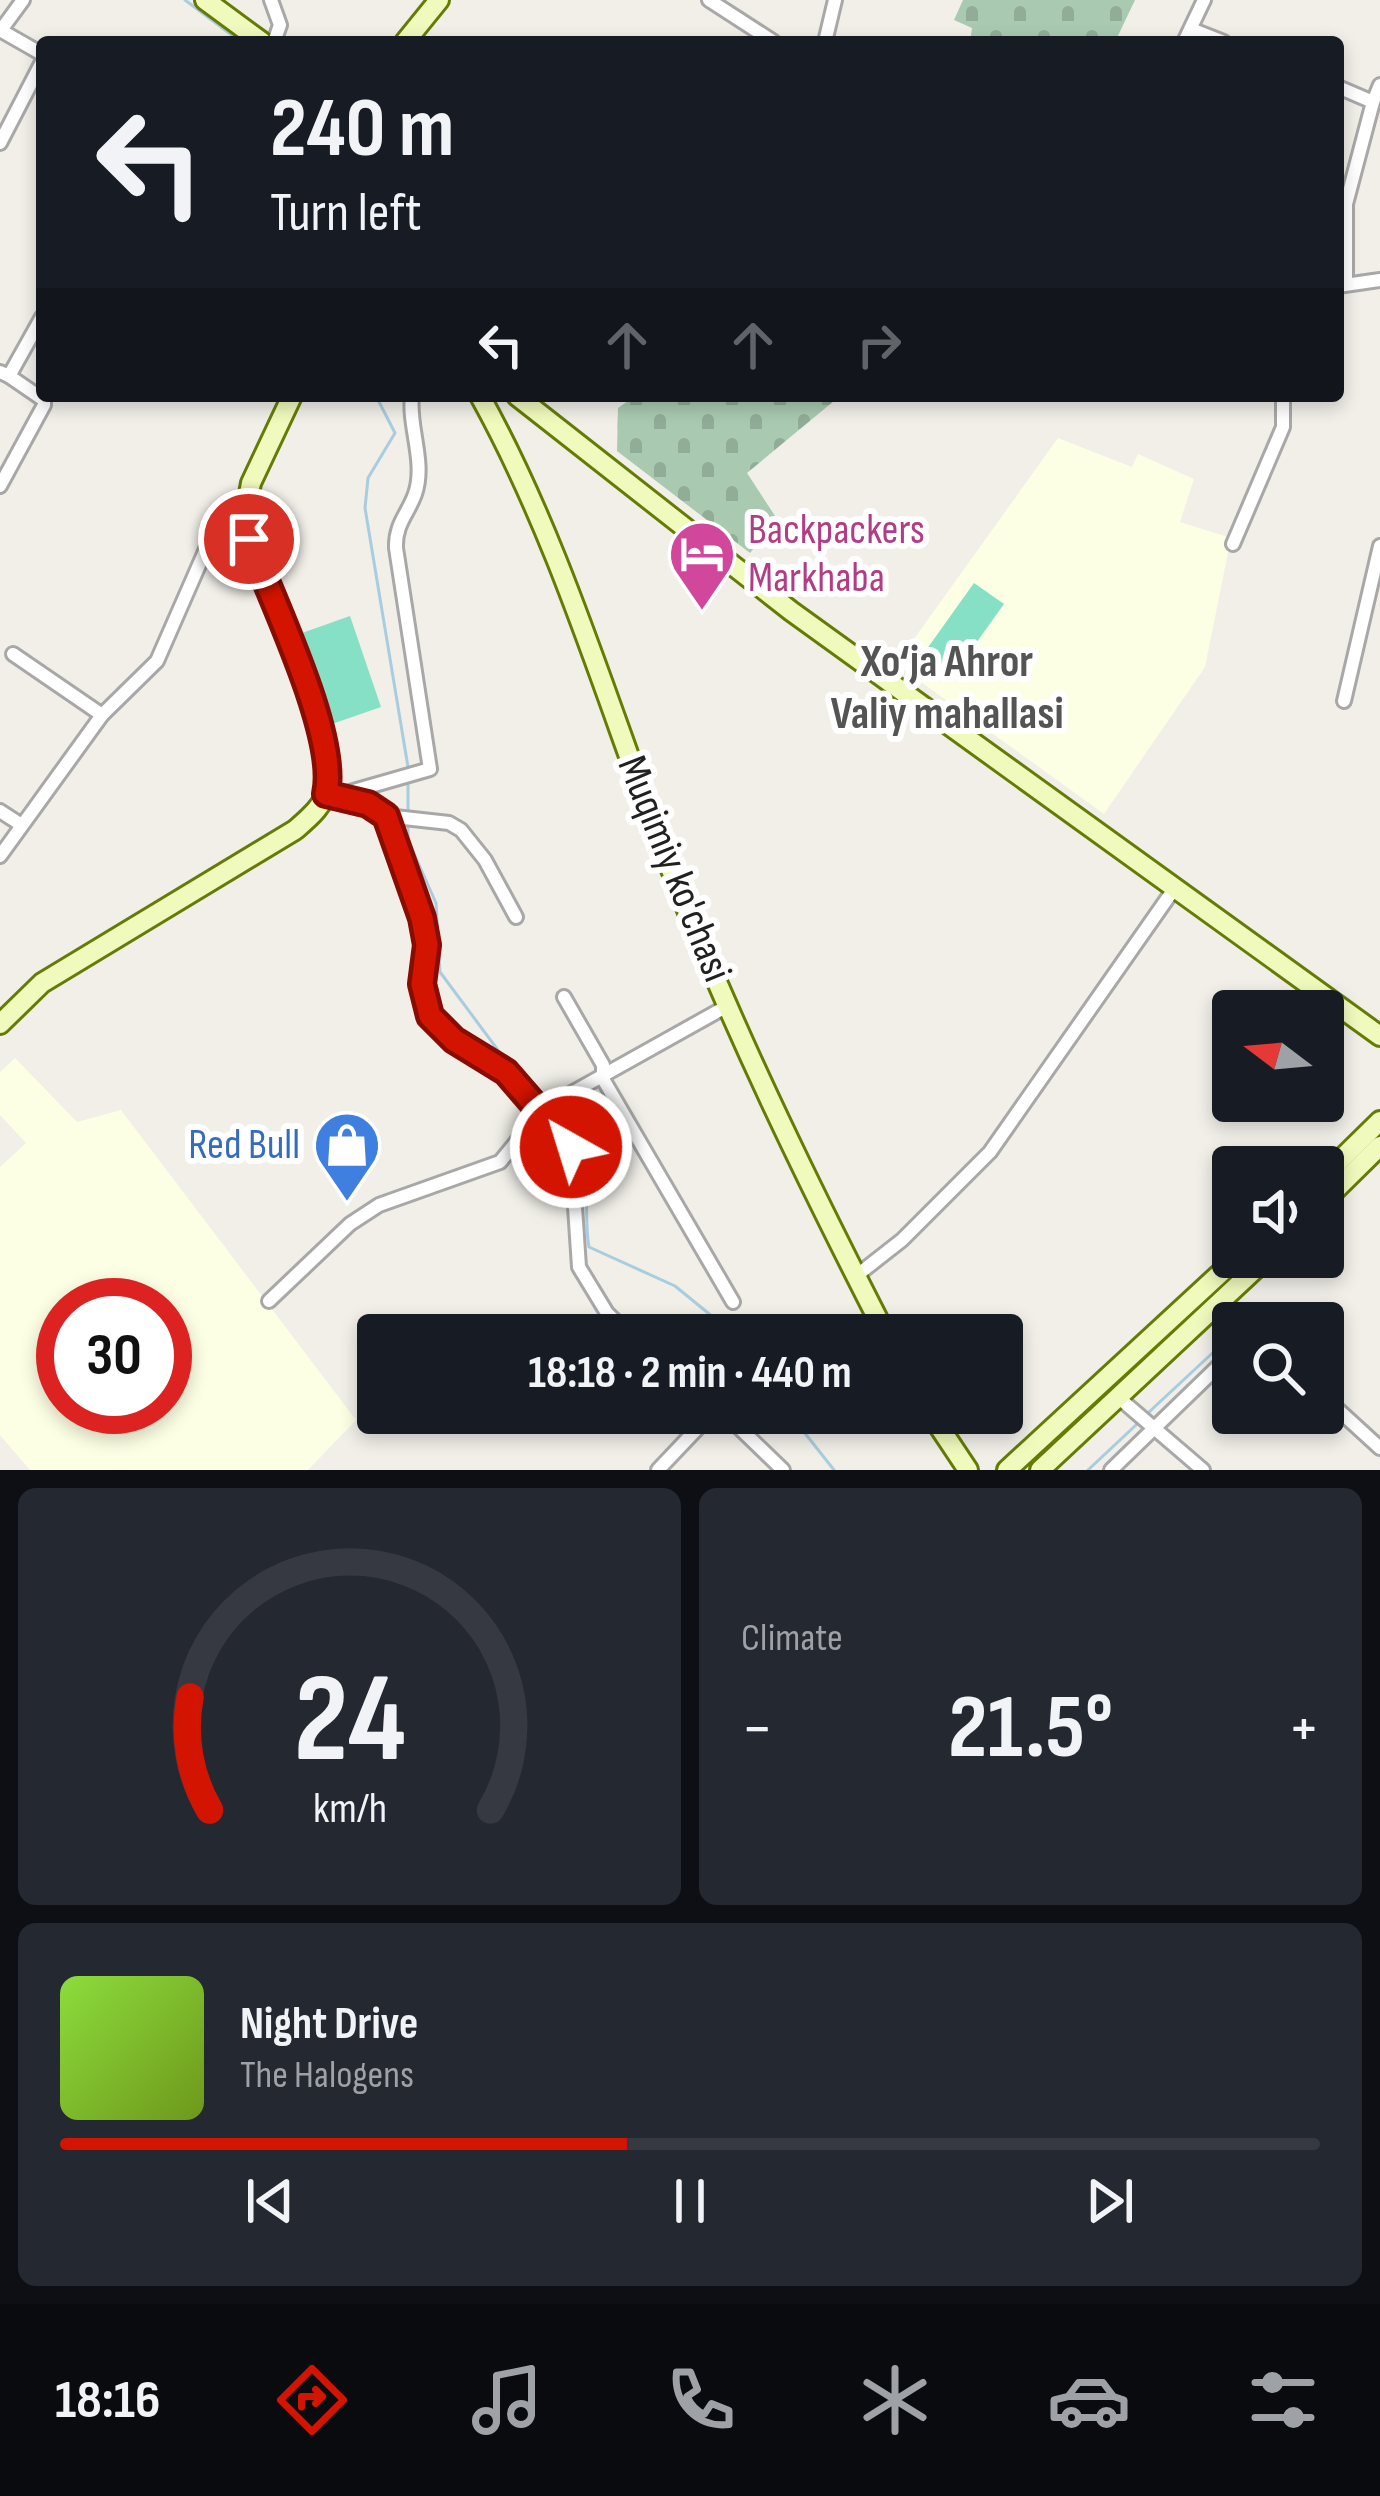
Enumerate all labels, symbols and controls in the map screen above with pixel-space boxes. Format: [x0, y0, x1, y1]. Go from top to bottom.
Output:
text: 240 m [270, 79, 454, 180]
icon: left [72, 84, 228, 240]
text: Turn left [270, 181, 422, 246]
icon: left [468, 312, 534, 378]
icon: ahead [594, 312, 660, 378]
icon: ahead [720, 312, 786, 378]
icon: right [846, 312, 912, 378]
pin [198, 488, 300, 590]
place label: Backpackers Markhaba [748, 505, 925, 604]
icon: arrive [216, 506, 282, 572]
hotel icon: Backpackers Markhaba [667, 519, 737, 613]
district label: Xo‘ja Ahror Valiy mahallasi [830, 635, 1064, 742]
street label: Muqimiy ko'chasi [606, 749, 742, 989]
north arrow [1212, 990, 1344, 1122]
map controls [1212, 990, 1344, 1434]
position arrow [508, 1084, 634, 1210]
shop icon: Red Bull [312, 1110, 382, 1204]
place label: Red Bull [188, 1120, 300, 1171]
button: sound [1212, 1146, 1344, 1278]
speed limit sign: 30 [36, 1278, 192, 1434]
button: search [1212, 1302, 1344, 1434]
text: 18:18 · 2 min · 440 m [528, 1346, 852, 1401]
text: Climate [741, 1615, 843, 1662]
text: 24 [293, 1647, 406, 1796]
text: 21.5° [948, 1675, 1113, 1783]
text: − [741, 1690, 773, 1769]
text: + [1288, 1690, 1320, 1769]
text: km/h [312, 1782, 387, 1834]
text: Night Drive [240, 1997, 418, 2052]
text: The Halogens [240, 2052, 414, 2099]
icon: previous [237, 2168, 303, 2234]
icon: pause [657, 2168, 723, 2234]
icon: next [1077, 2168, 1143, 2234]
icon: directions [270, 2358, 354, 2442]
icon: music [465, 2358, 549, 2442]
icon: phone [659, 2358, 743, 2442]
icon: climate [853, 2358, 937, 2442]
icon: car [1047, 2358, 1131, 2442]
icon: filters [1241, 2358, 1325, 2442]
text: 18:16 [55, 2368, 160, 2433]

